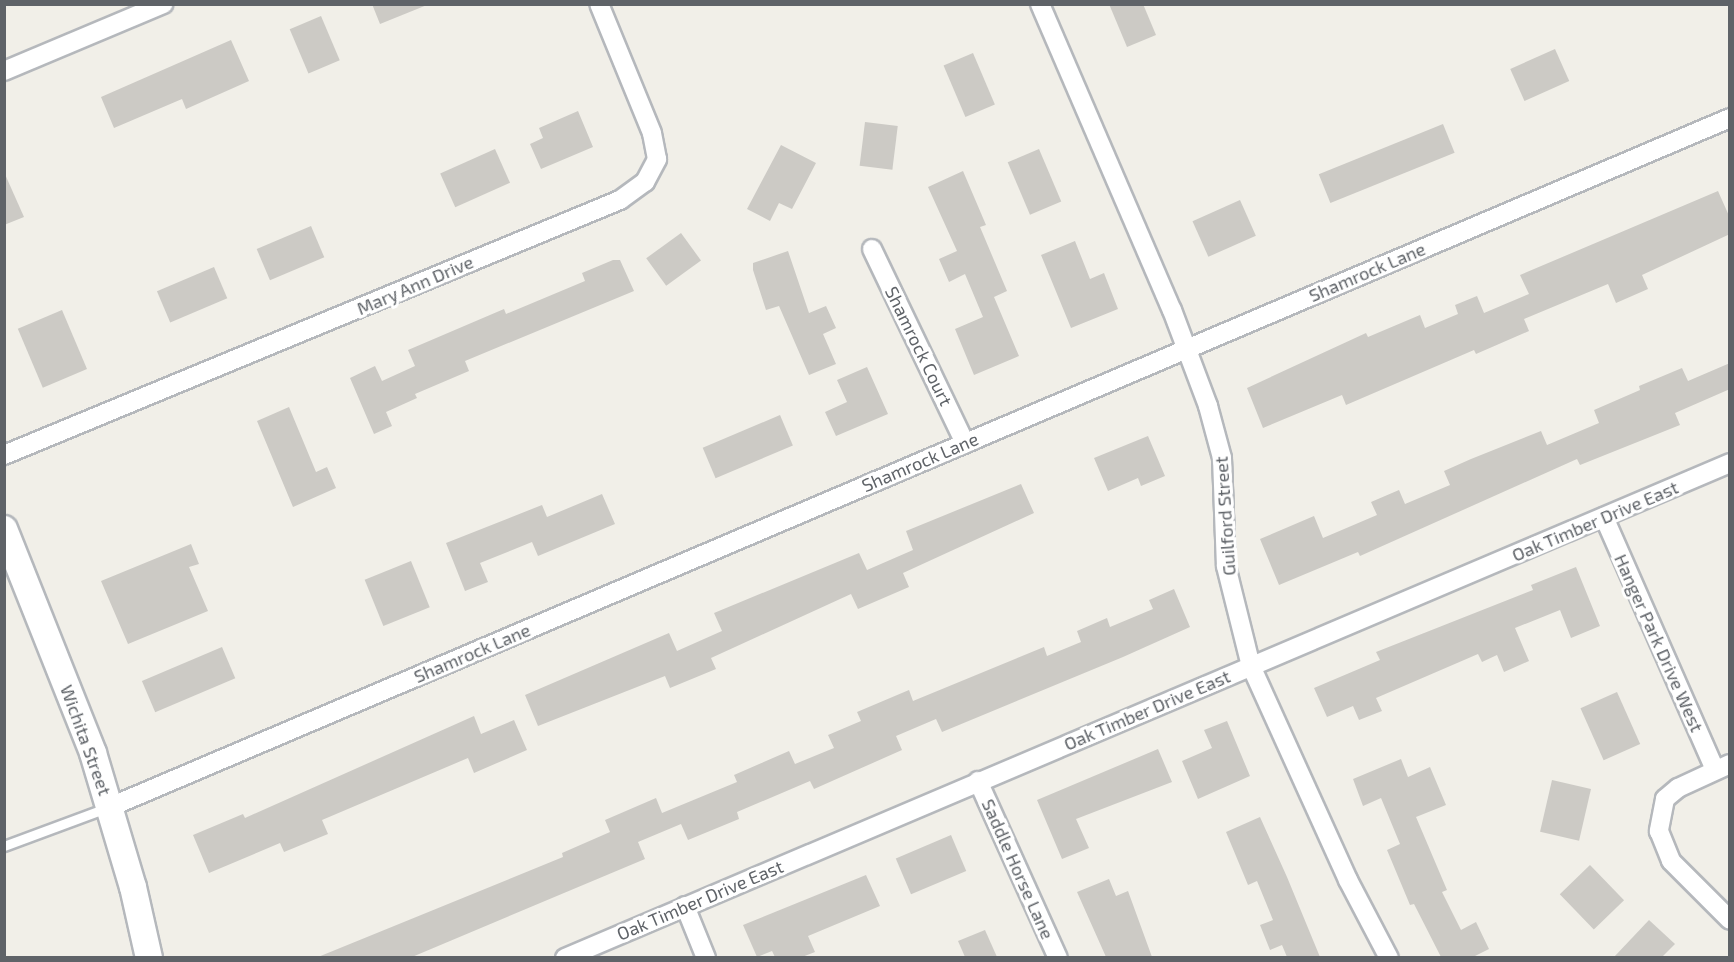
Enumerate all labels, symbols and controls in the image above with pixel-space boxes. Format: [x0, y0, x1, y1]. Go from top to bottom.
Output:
street label: Shamrock Lane [1305, 238, 1429, 306]
street label: Mary Ann Drive [353, 251, 477, 319]
street label: Shamrock Court [881, 283, 957, 409]
street label: Shamrock Lane [858, 428, 982, 496]
street label: Guilford Street [1210, 456, 1240, 576]
street label: Oak Timber Drive East [1508, 476, 1682, 566]
street label: Hanger Park Drive West [1610, 550, 1708, 736]
street label: Shamrock Lane [410, 619, 534, 687]
street label: Oak Timber Drive East [1060, 665, 1234, 755]
street label: Wichita Street [56, 682, 116, 798]
street label: Saddle Horse Lane [977, 796, 1059, 942]
street label: Oak Timber Drive East [613, 855, 787, 945]

